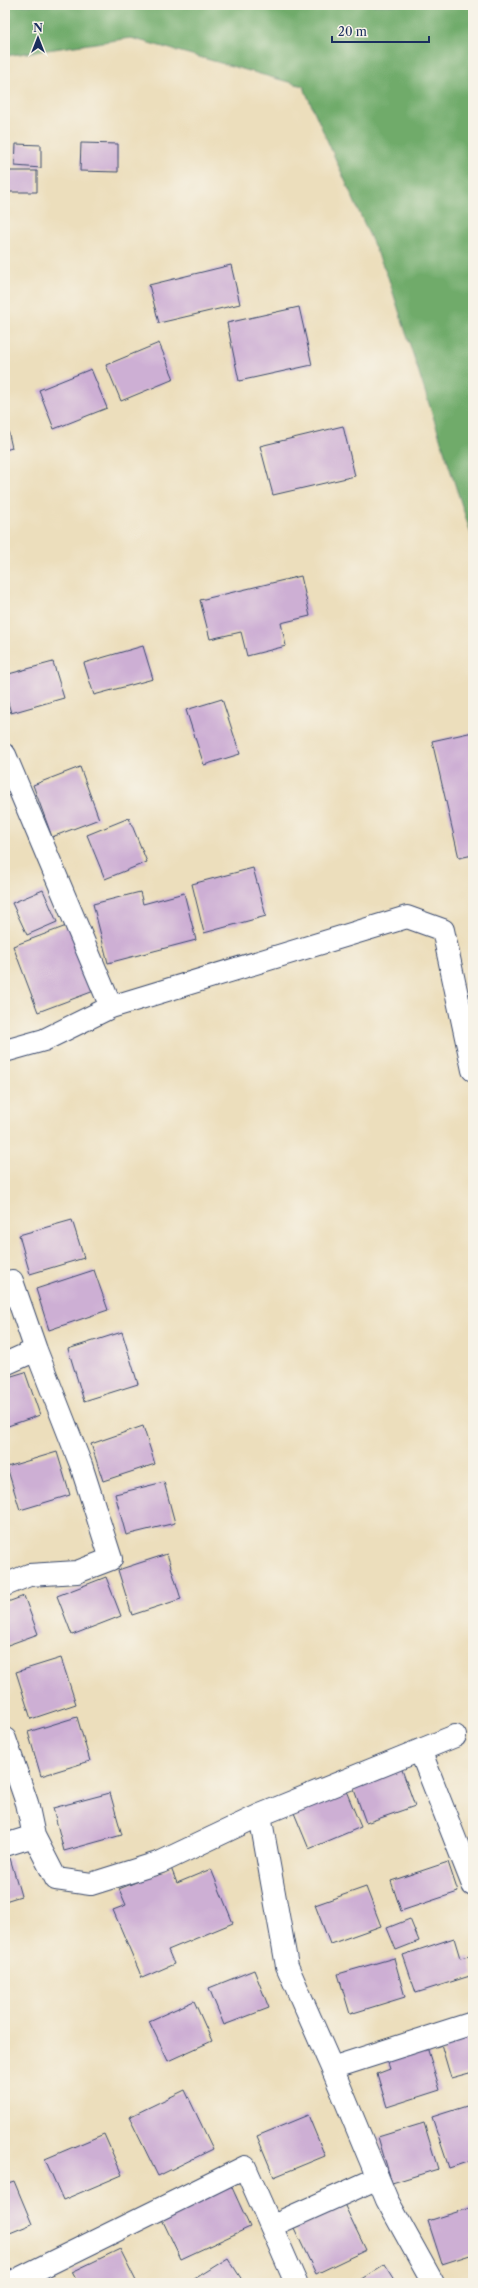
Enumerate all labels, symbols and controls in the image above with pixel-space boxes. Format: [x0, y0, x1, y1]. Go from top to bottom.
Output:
north arrow [18, 18, 58, 58]
scale bar [332, 18, 429, 44]
text: N [33, 21, 43, 35]
text: 20 m [338, 24, 367, 39]

